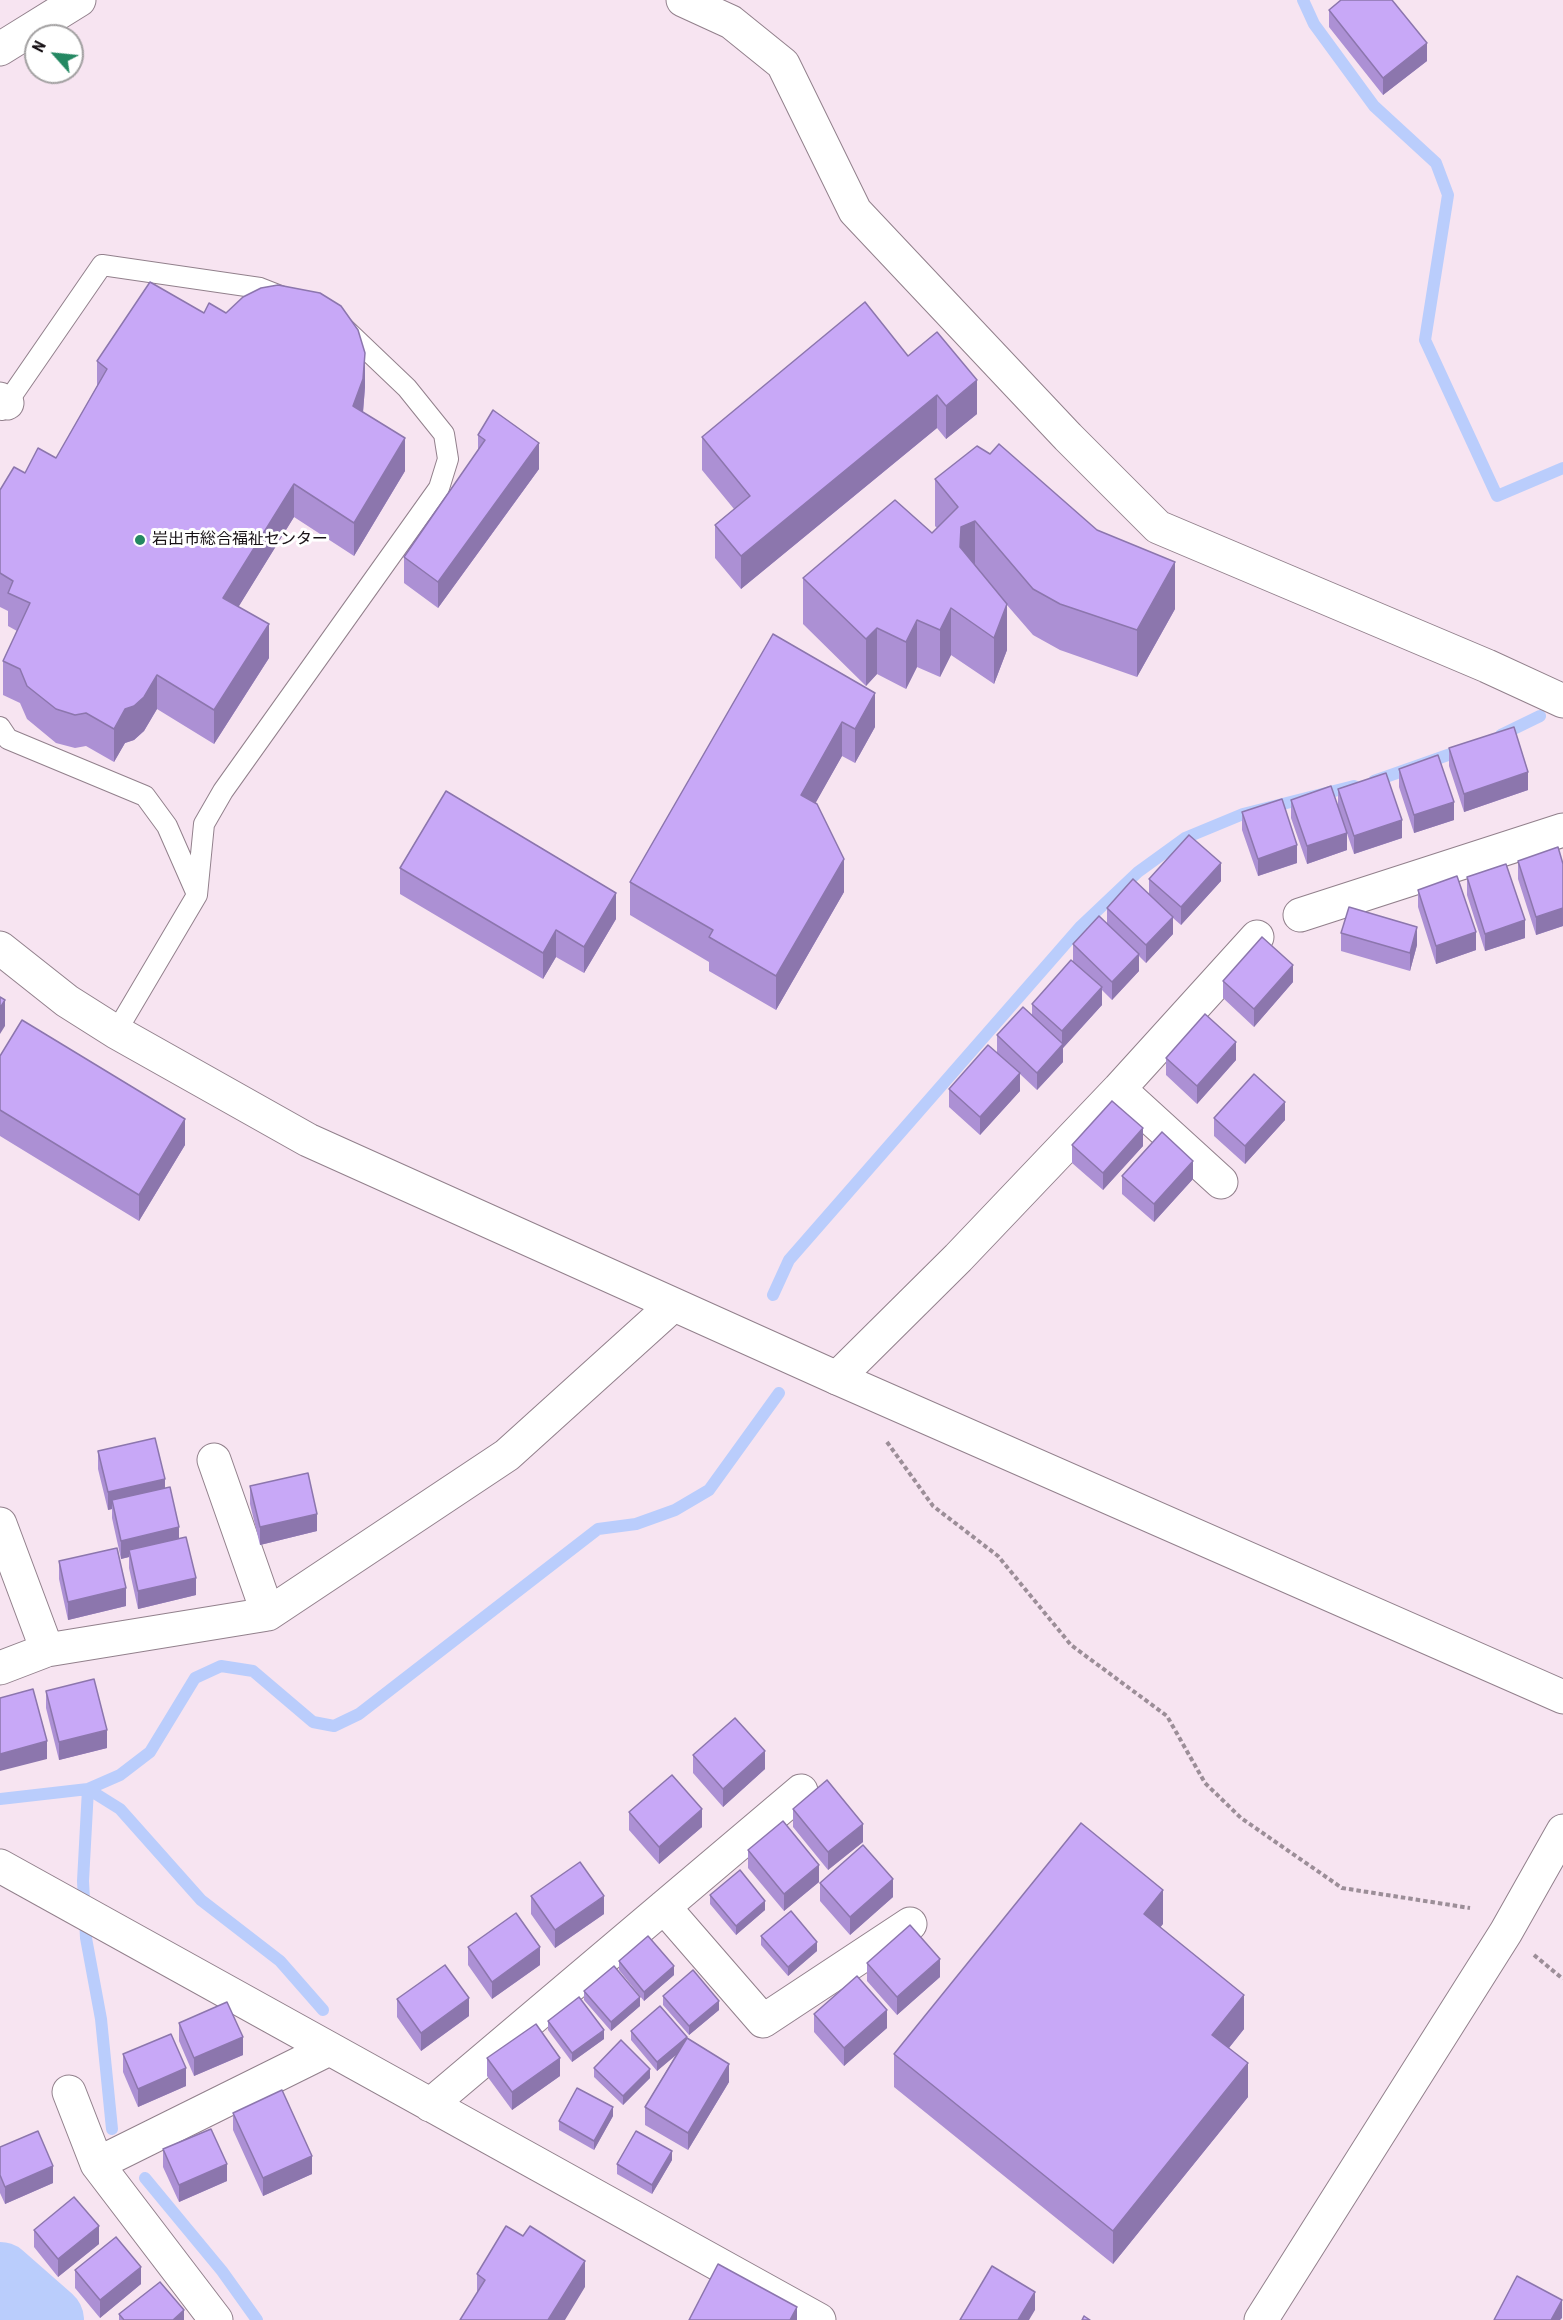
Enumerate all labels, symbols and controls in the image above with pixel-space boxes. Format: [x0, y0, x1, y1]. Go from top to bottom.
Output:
north arrow [24, 24, 84, 84]
text: N [29, 38, 50, 55]
place label: 岩出市総合福祉センター [152, 530, 328, 550]
marker: 岩出市総合福祉センター [133, 533, 147, 547]

